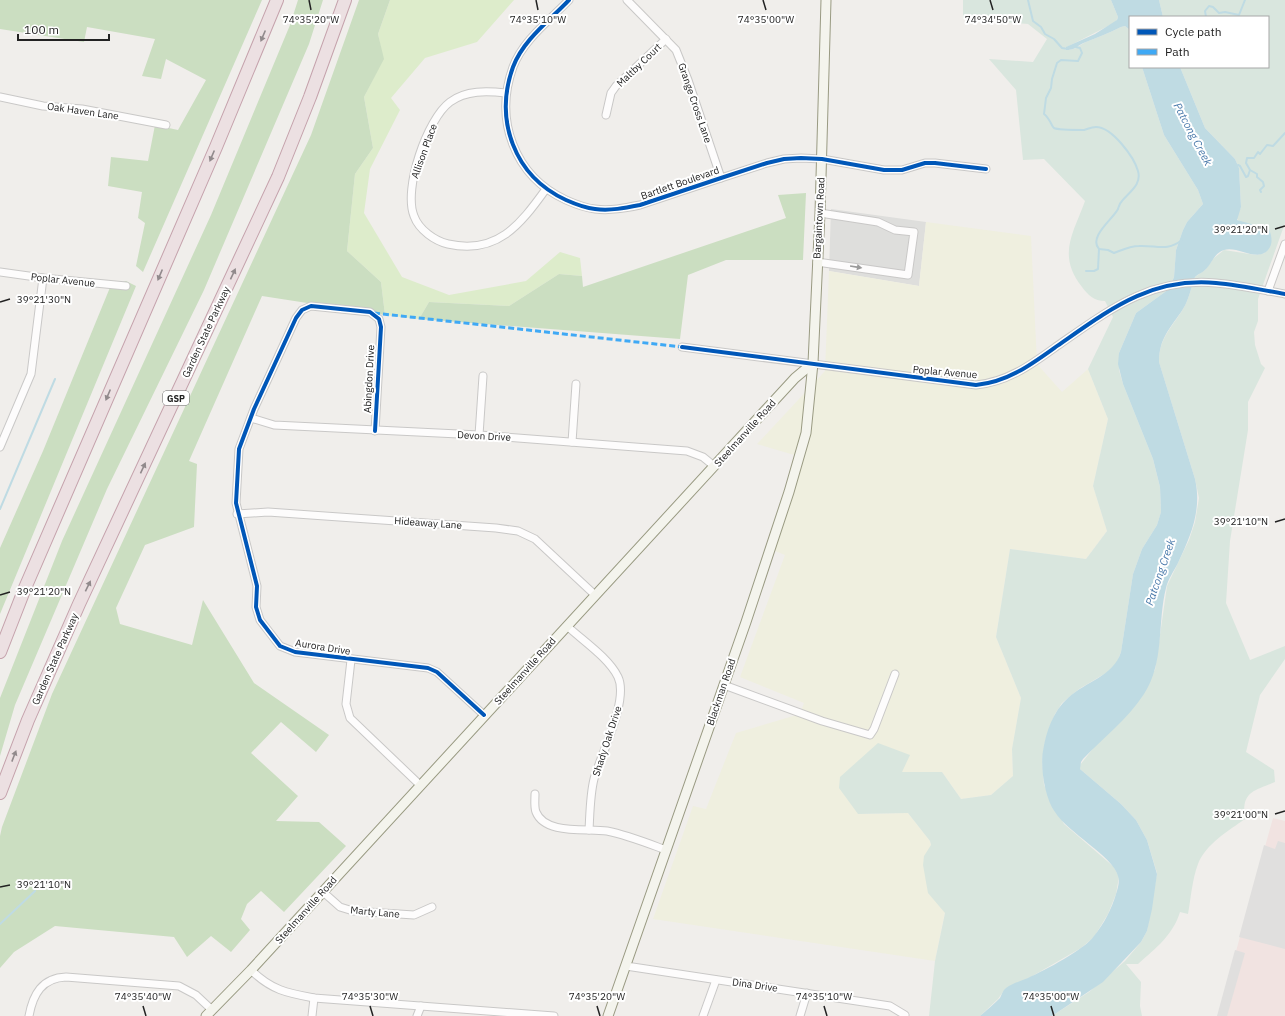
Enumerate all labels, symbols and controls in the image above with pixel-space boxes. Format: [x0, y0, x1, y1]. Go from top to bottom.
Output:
text: 74°35'20"W [283, 13, 339, 26]
text: 74°35'10"W [510, 13, 566, 26]
text: 74°35'00"W [738, 13, 794, 26]
text: 74°34'50"W [965, 13, 1021, 26]
scale bar [18, 16, 109, 42]
legend [1129, 16, 1269, 68]
text: 100 m [24, 22, 59, 37]
text: Cycle path [1165, 24, 1222, 39]
one-way arrow [260, 31, 266, 42]
street label: Maltby Court [614, 40, 665, 90]
text: Path [1165, 44, 1190, 59]
street label: Grange Cross Lane [675, 61, 715, 145]
street label: Oak Haven Lane [46, 100, 120, 123]
water label: Patcong Creek [1171, 100, 1216, 168]
street label: Allison Place [408, 121, 440, 180]
one-way arrow [208, 150, 215, 162]
street label: Bartlett Boulevard [639, 163, 721, 203]
street label: Bargaintown Road [810, 177, 828, 259]
text: 39°21'20"N [1214, 223, 1268, 236]
one-way arrow [850, 264, 862, 270]
one-way arrow [230, 268, 236, 280]
street label: Poplar Avenue [30, 270, 96, 290]
one-way arrow [157, 270, 163, 281]
street label: Garden State Parkway [179, 284, 233, 380]
text: 39°21'30"N [17, 293, 71, 306]
street label: Abingdon Drive [361, 344, 377, 413]
street label: Poplar Avenue [912, 363, 978, 381]
one-way arrow [105, 389, 111, 401]
road number: GSP [163, 391, 189, 405]
street label: Steelmanville Road [711, 397, 779, 469]
street label: Devon Drive [457, 428, 512, 444]
one-way arrow [140, 462, 146, 474]
street label: Hideaway Lane [394, 514, 463, 532]
text: 39°21'10"N [1214, 515, 1268, 528]
water label: Patcong Creek [1142, 537, 1178, 607]
one-way arrow [85, 580, 91, 592]
text: 39°21'20"N [17, 585, 71, 598]
street label: Garden State Parkway [29, 611, 81, 707]
street label: Steelmanville Road [491, 635, 559, 707]
street label: Aurora Drive [294, 636, 352, 658]
street label: Blackman Road [703, 657, 739, 727]
street label: Shady Oak Drive [590, 704, 625, 778]
one-way arrow [11, 750, 17, 762]
text: 39°21'00"N [1214, 808, 1268, 821]
street label: Steelmanville Road [272, 874, 340, 946]
text: 39°21'10"N [17, 878, 71, 891]
street label: Marty Lane [350, 903, 401, 921]
street label: Dina Drive [731, 975, 779, 995]
text: 74°35'40"W [115, 990, 171, 1003]
text: 74°35'30"W [342, 990, 398, 1003]
text: 74°35'20"W [569, 990, 625, 1003]
text: 74°35'10"W [796, 990, 852, 1003]
text: 74°35'00"W [1023, 990, 1079, 1003]

